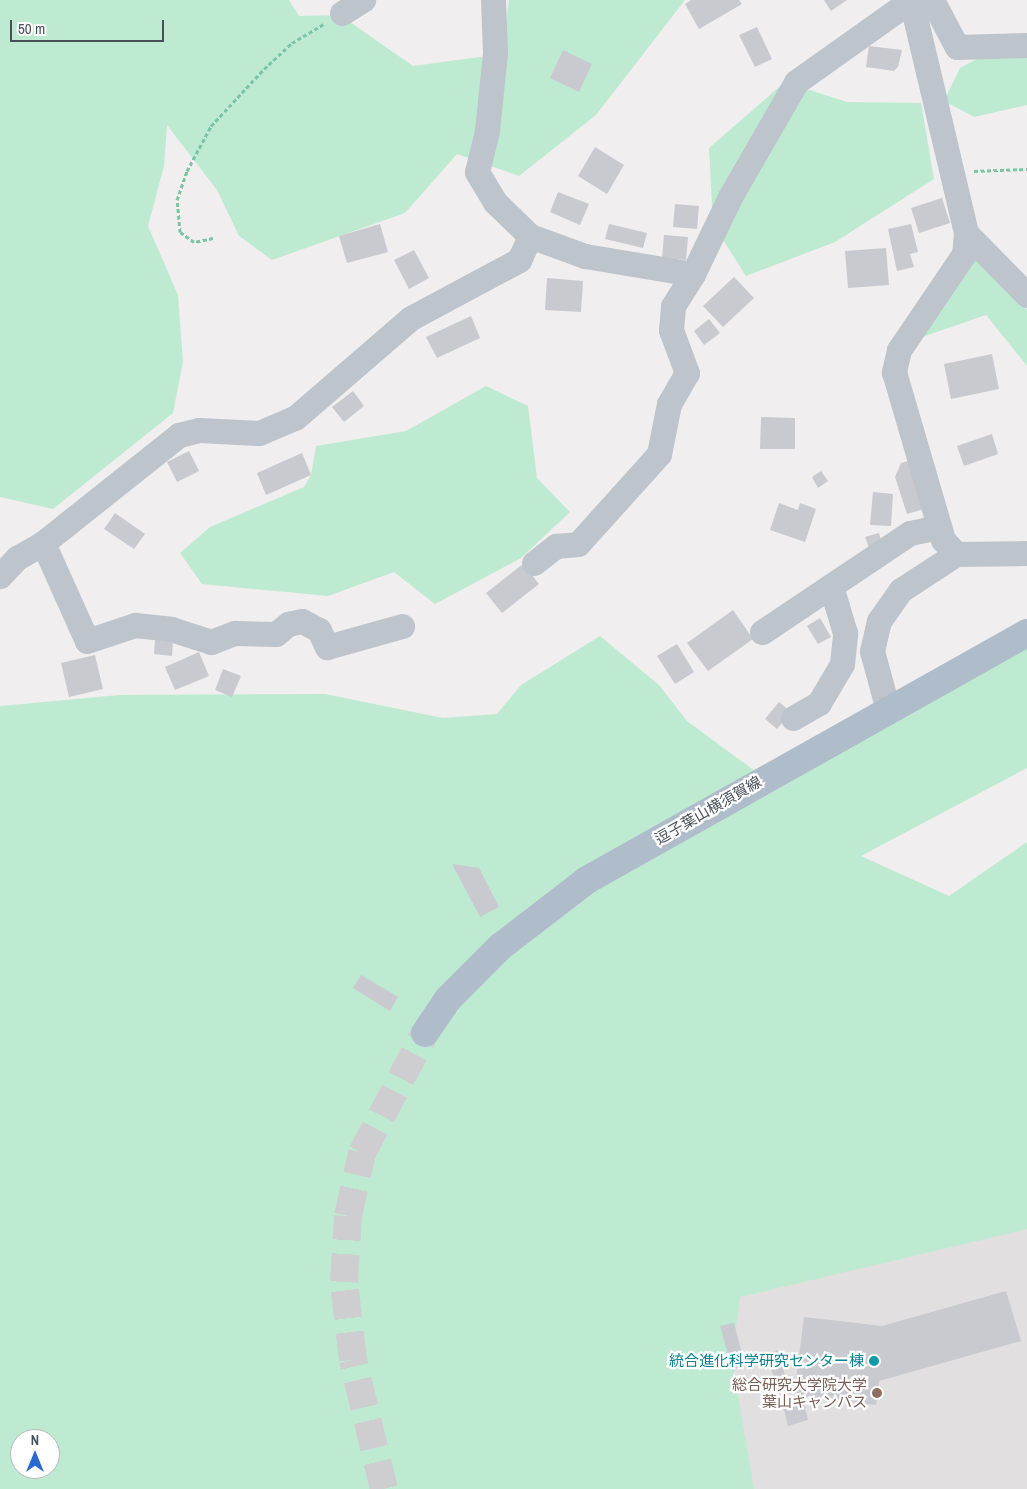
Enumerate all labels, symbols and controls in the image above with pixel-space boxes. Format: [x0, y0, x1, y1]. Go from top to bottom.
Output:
scale bar [12, 10, 166, 42]
text: 50 m [18, 18, 45, 39]
street label: 逗子葉山横須賀線 [652, 772, 764, 848]
place label: 統合進化科学研究センター棟 [669, 1352, 864, 1370]
marker: 統合進化科学研究センター棟 [868, 1355, 880, 1367]
place label: 総合研究大学院大学 葉山キャンパス [732, 1375, 867, 1410]
marker: 総合研究大学院大学 葉山キャンパス [871, 1387, 883, 1399]
north arrow [10, 1429, 60, 1479]
text: N [31, 1431, 39, 1449]

